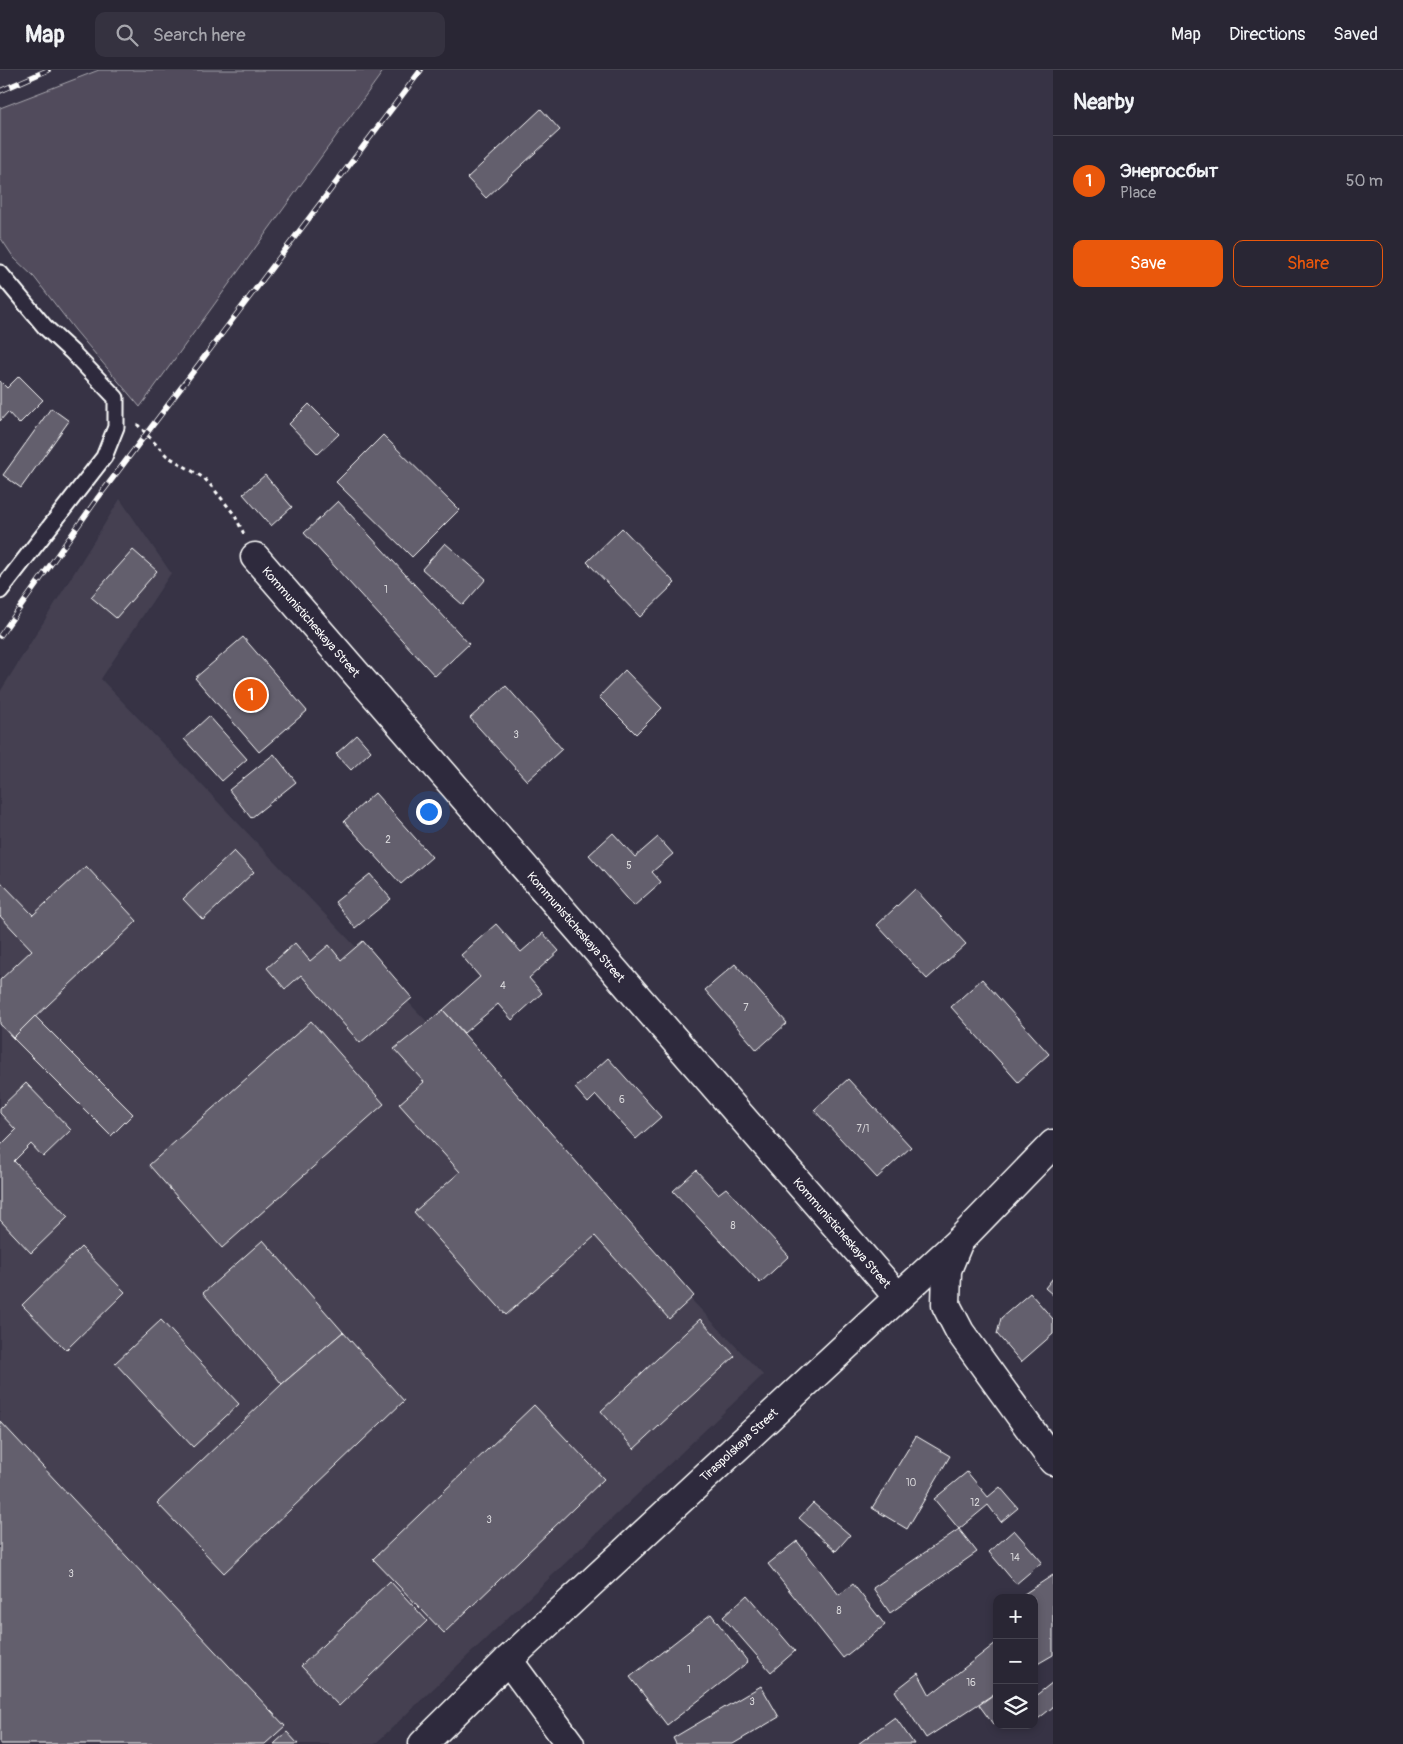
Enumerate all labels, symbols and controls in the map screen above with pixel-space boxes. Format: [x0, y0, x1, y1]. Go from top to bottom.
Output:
search box [95, 12, 445, 57]
text: Map [25, 20, 65, 49]
icon: search [113, 21, 141, 49]
text: Search here [153, 23, 246, 47]
text: Map [1171, 23, 1201, 46]
text: Directions [1229, 23, 1305, 46]
text: Saved [1333, 23, 1378, 46]
text: Nearby [1073, 89, 1134, 116]
text: Энергосбыт [1120, 159, 1218, 183]
text: 1 [1086, 171, 1092, 191]
text: 50 m [1346, 171, 1383, 191]
text: Place [1120, 183, 1156, 203]
button: Save [1073, 240, 1223, 287]
button: Share [1233, 240, 1383, 287]
street label: Kommunisticheskaya Street [259, 564, 363, 681]
house number: 1 [384, 584, 388, 596]
pin: 1 [235, 676, 267, 714]
house number: 3 [513, 729, 519, 741]
your location [416, 799, 442, 825]
house number: 2 [385, 834, 391, 846]
house number: 5 [626, 860, 632, 872]
street label: Kommunisticheskaya Street [524, 869, 628, 986]
house number: 4 [500, 980, 506, 992]
house number: 7 [743, 1002, 749, 1014]
house number: 6 [619, 1094, 625, 1106]
house number: 7/1 [857, 1123, 869, 1135]
street label: Kommunisticheskaya Street [790, 1175, 894, 1292]
house number: 8 [730, 1220, 736, 1232]
street label: Tiraspolskaya Street [697, 1405, 781, 1485]
house number: 10 [906, 1477, 917, 1489]
house number: 12 [970, 1497, 980, 1509]
house number: 3 [486, 1514, 492, 1526]
house number: 14 [1010, 1552, 1020, 1564]
house number: 3 [68, 1568, 74, 1580]
map controls [993, 1594, 1038, 1729]
button: + [993, 1594, 1038, 1639]
house number: 8 [836, 1605, 842, 1617]
button: − [993, 1639, 1038, 1684]
house number: 1 [687, 1664, 691, 1676]
house number: 16 [966, 1677, 976, 1689]
button: layers [993, 1684, 1038, 1729]
house number: 3 [749, 1696, 755, 1708]

